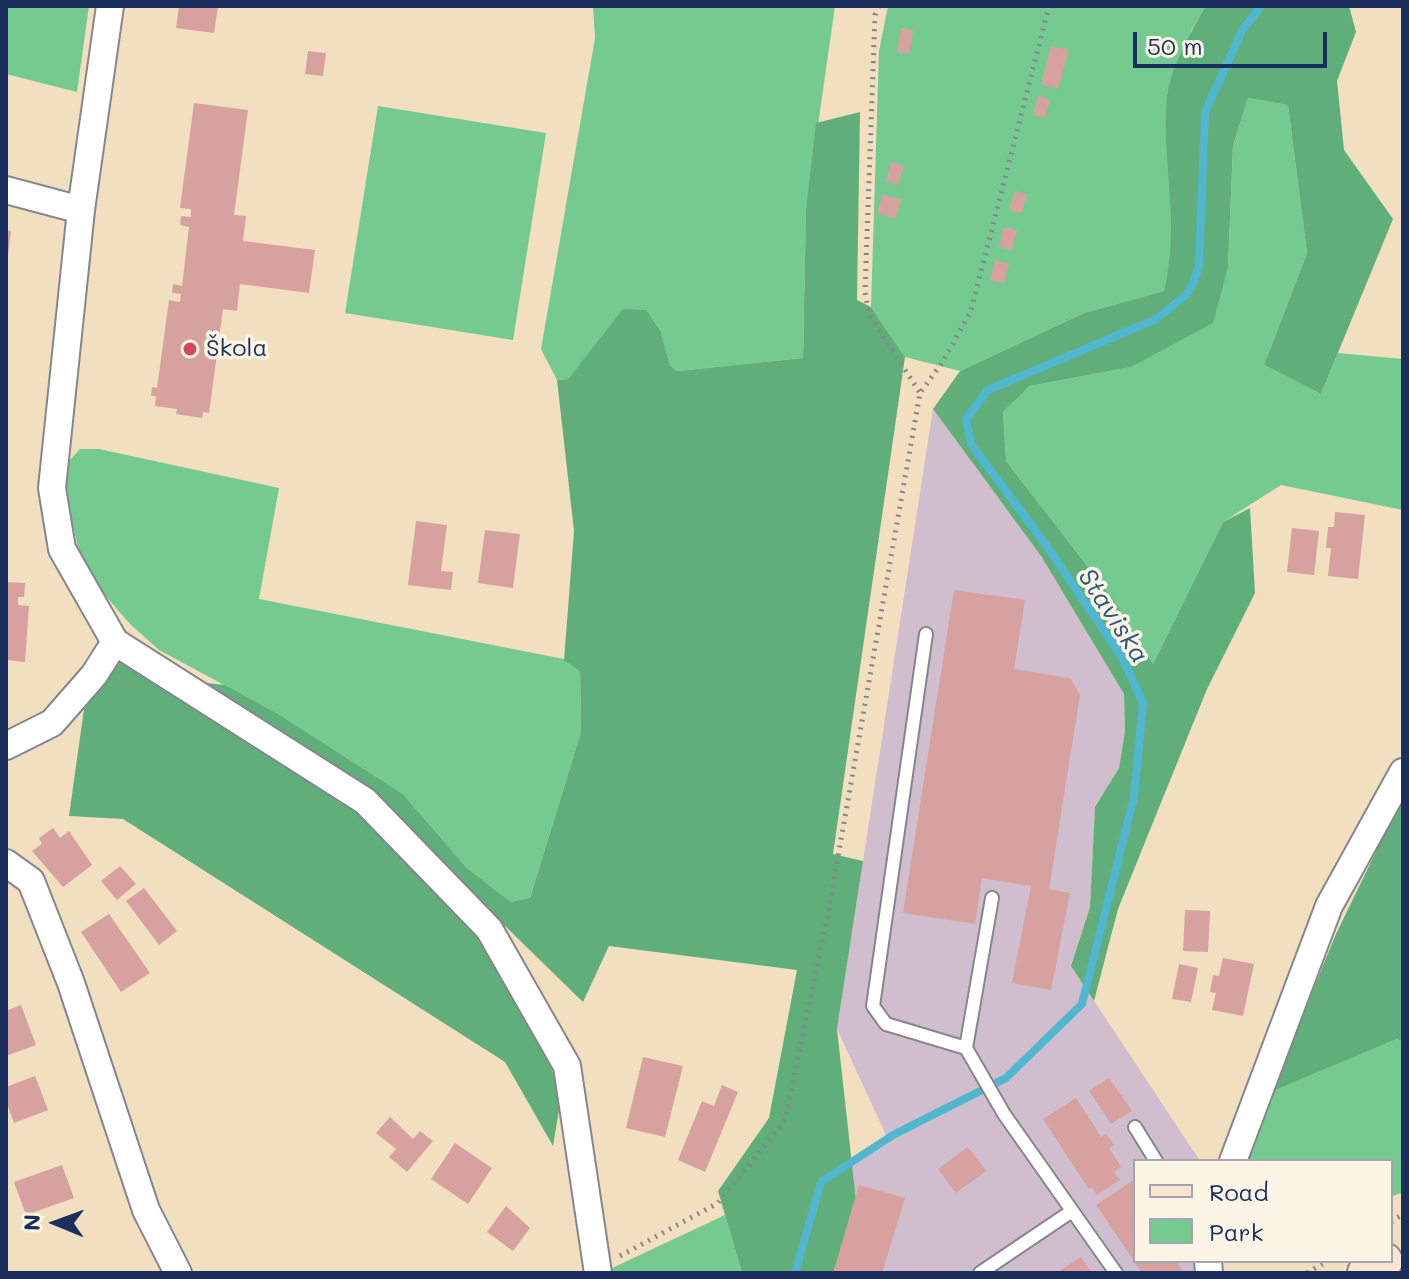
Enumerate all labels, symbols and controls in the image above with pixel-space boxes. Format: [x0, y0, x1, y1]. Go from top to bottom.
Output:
scale bar [1137, 16, 1331, 66]
text: 50 m [1147, 30, 1203, 61]
place label: Škola [206, 335, 267, 363]
marker: Škola [181, 340, 199, 358]
water label: Staviska [1071, 563, 1155, 669]
legend [1133, 1159, 1393, 1263]
text: Road [1209, 1176, 1269, 1207]
north arrow [16, 1183, 96, 1263]
text: N [17, 1214, 46, 1231]
text: Park [1209, 1216, 1263, 1247]

